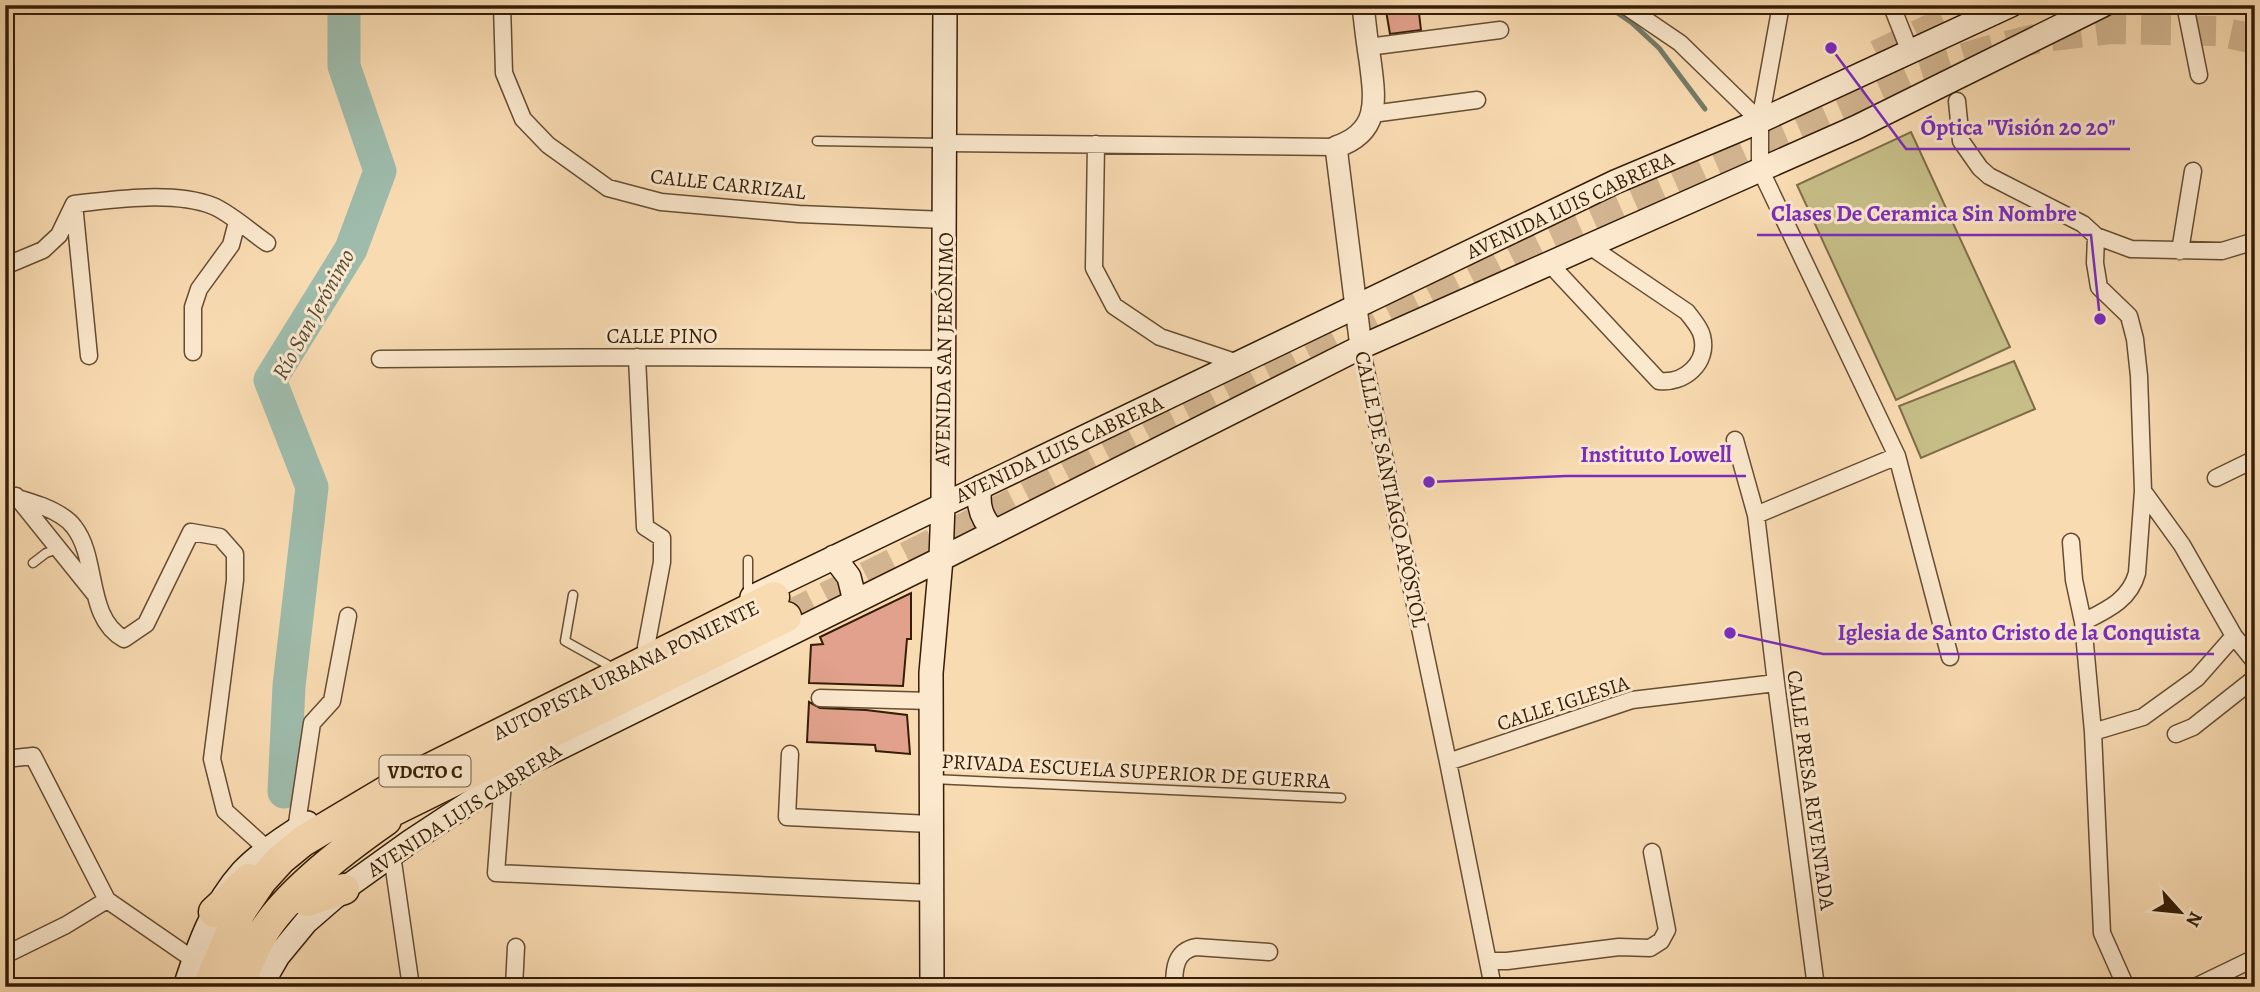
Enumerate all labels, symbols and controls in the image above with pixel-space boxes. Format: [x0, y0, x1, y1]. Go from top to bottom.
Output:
callout: Óptica "Visión 20 20" [1906, 105, 2130, 149]
text: Óptica "Visión 20 20" [1920, 112, 2116, 143]
street label: AVENIDA LUIS CABRERA [1461, 144, 1679, 266]
street label: CALLE CARRIZAL [649, 162, 807, 206]
callout: Clases De Ceramica Sin Nombre [1757, 191, 2091, 235]
text: Clases De Ceramica Sin Nombre [1771, 198, 2077, 229]
street label: AVENIDA SAN JERÓNIMO [928, 232, 960, 467]
water label: Río San Jerónimo [265, 243, 362, 385]
street label: CALLE PINO [606, 322, 718, 350]
street label: CALLE DE SANTIAGO APÓSTOL [1348, 348, 1434, 630]
street label: AVENIDA LUIS CABRERA [950, 388, 1168, 510]
callout: Instituto Lowell [1566, 432, 1746, 476]
text: Instituto Lowell [1580, 439, 1732, 470]
street label: AUTOPISTA URBANA PONIENTE [487, 593, 764, 747]
callout: Iglesia de Santo Cristo de la Conquista [1823, 610, 2214, 654]
text: Iglesia de Santo Cristo de la Conquista [1837, 617, 2201, 648]
street label: CALLE IGLESIA [1493, 668, 1633, 738]
street label: CALLE PRESA REVENTADA [1780, 668, 1842, 912]
street label: AVENIDA LUIS CABRERA [361, 736, 567, 884]
street label: PRIVADA ESCUELA SUPERIOR DE GUERRA [941, 747, 1332, 795]
road number: VDCTO C [380, 756, 471, 786]
north arrow [2144, 876, 2214, 946]
text: N [2179, 907, 2209, 931]

